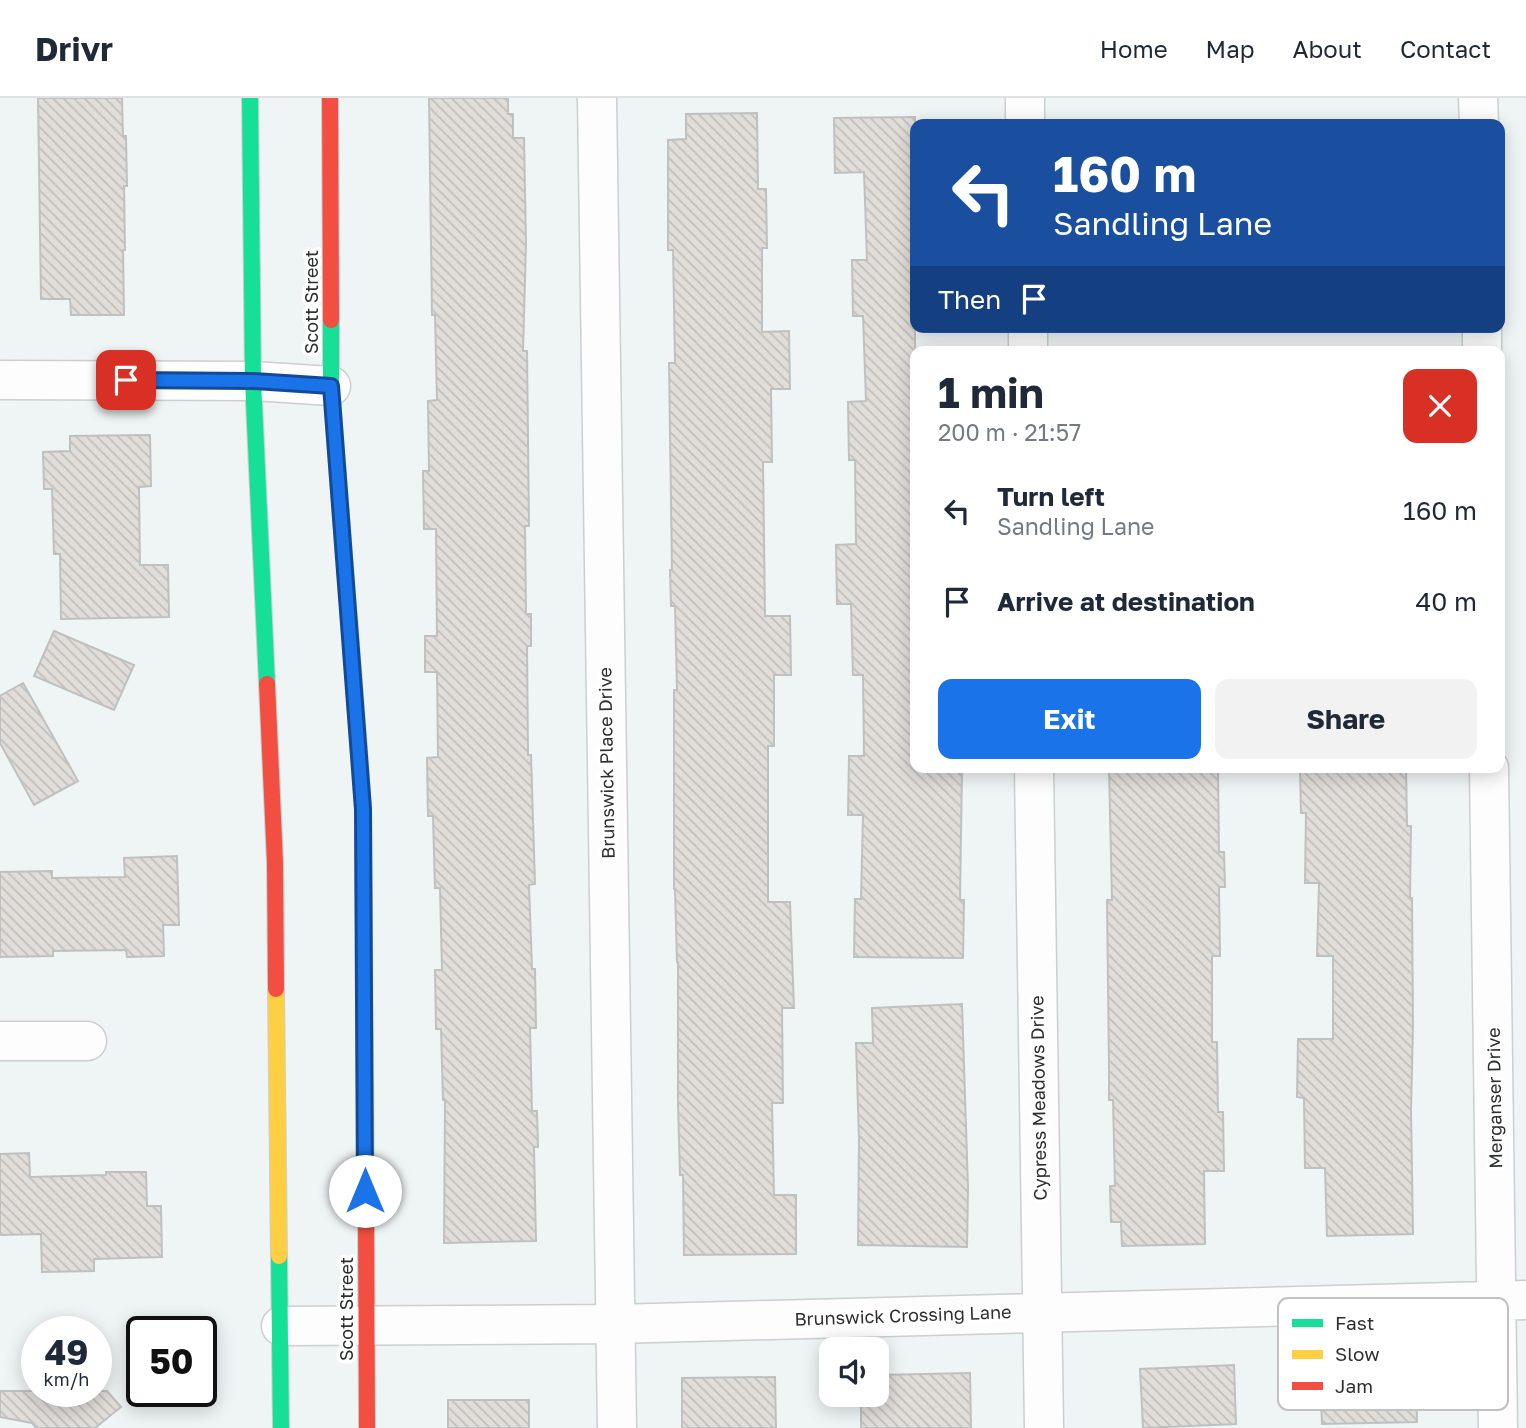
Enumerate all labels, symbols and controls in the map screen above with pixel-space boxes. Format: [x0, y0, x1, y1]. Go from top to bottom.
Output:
text: Drivr [35, 29, 113, 68]
text: Home [1100, 34, 1168, 63]
text: Map [1206, 34, 1255, 63]
text: About [1293, 34, 1362, 63]
text: Contact [1400, 34, 1491, 63]
text: 160 m [1053, 144, 1196, 203]
icon: left [938, 147, 1029, 238]
text: Sandling Lane [1053, 204, 1272, 242]
street label: Scott Street [300, 250, 322, 354]
icon: arrive [1015, 280, 1053, 318]
text: Then [938, 284, 1001, 315]
pin [96, 350, 156, 410]
icon: arrive [107, 361, 145, 399]
text: 1 min [938, 367, 1044, 417]
button: close [1403, 369, 1477, 443]
text: 200 m · 21:57 [938, 418, 1081, 446]
text: Turn left [997, 481, 1105, 512]
icon: left [938, 492, 976, 530]
text: 160 m [1403, 495, 1477, 526]
text: Sandling Lane [997, 512, 1154, 540]
icon: arrive [938, 583, 976, 621]
text: Arrive at destination [997, 586, 1255, 617]
text: 40 m [1416, 586, 1477, 617]
street label: Brunswick Place Drive [593, 667, 619, 859]
button: Exit [938, 679, 1201, 759]
button: Share [1215, 679, 1477, 759]
street label: Cypress Meadows Drive [1025, 995, 1051, 1201]
street label: Merganser Drive [1482, 1027, 1506, 1169]
position arrow [328, 1154, 402, 1228]
street label: Scott Street [335, 1257, 357, 1361]
legend [1278, 1298, 1508, 1410]
street label: Brunswick Crossing Lane [794, 1300, 1012, 1330]
text: Fast [1335, 1311, 1374, 1334]
speed limit sign: 50 [126, 1316, 217, 1407]
text: 49 [44, 1331, 89, 1373]
map controls [819, 1337, 889, 1407]
button: sound [819, 1337, 889, 1407]
text: Slow [1335, 1342, 1380, 1365]
text: km/h [44, 1368, 89, 1390]
text: Jam [1335, 1374, 1373, 1397]

